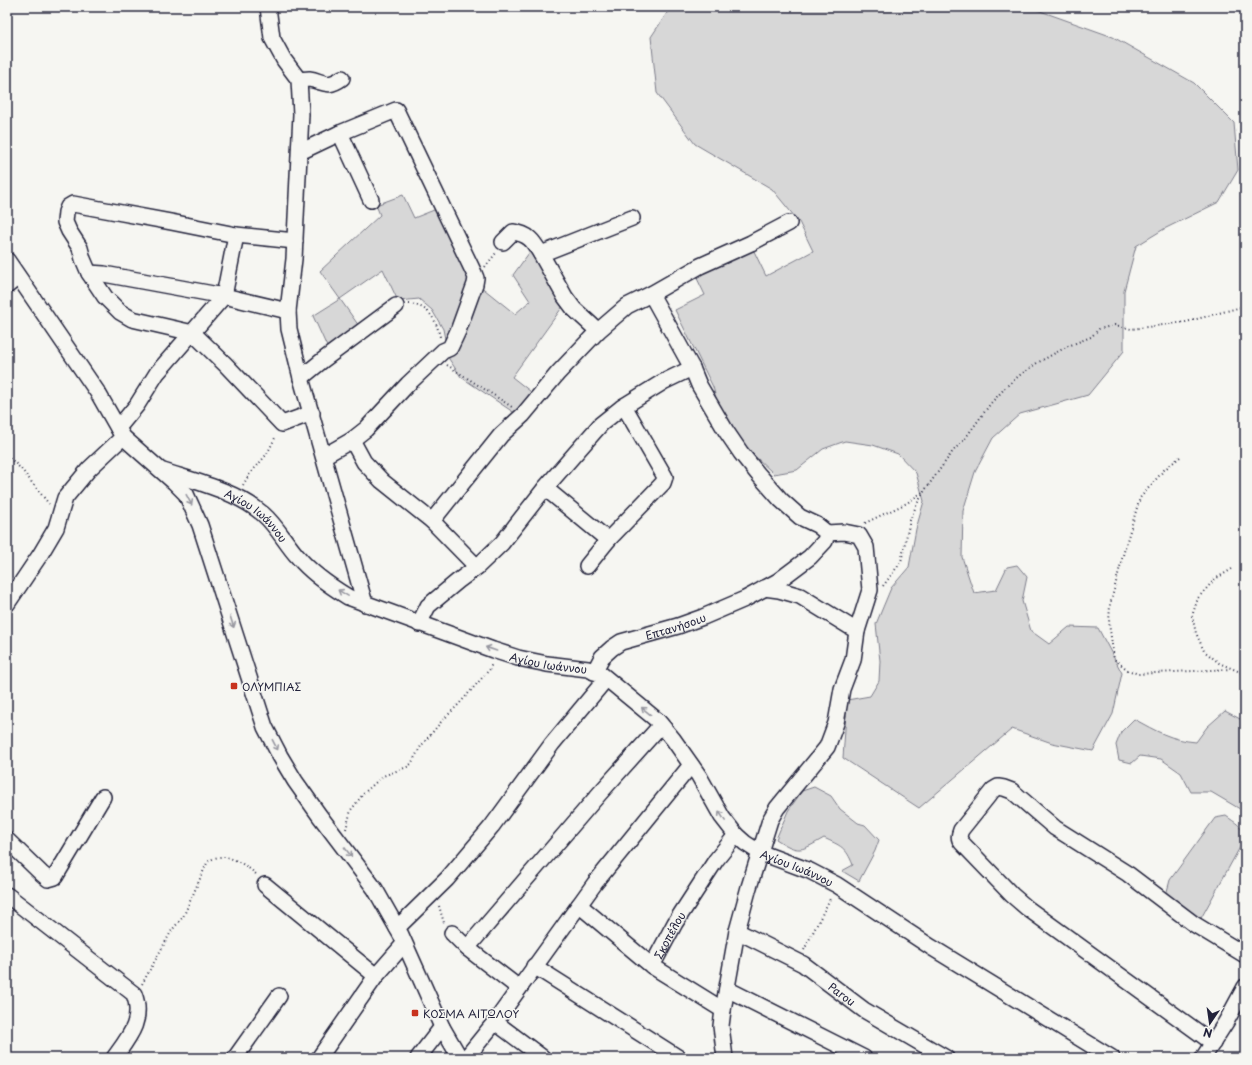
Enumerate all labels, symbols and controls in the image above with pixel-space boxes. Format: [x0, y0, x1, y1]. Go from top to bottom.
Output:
street label: Αγίου Ιωάννου [222, 484, 292, 545]
one-way arrow [185, 494, 193, 506]
one-way arrow [337, 589, 349, 597]
street label: Επτανήσοιυ [643, 608, 708, 643]
one-way arrow [229, 616, 236, 629]
one-way arrow [485, 645, 497, 653]
street label: Αγίου Ιωάννου [508, 647, 588, 677]
place label: ΟΛΥΜΠΙΑΣ [242, 678, 301, 695]
marker: ΟΛΥΜΠΙΑΣ [229, 681, 239, 691]
one-way arrow [641, 707, 652, 716]
one-way arrow [271, 739, 279, 751]
one-way arrow [717, 810, 725, 822]
street label: Αγίου Ιωάννου [758, 845, 837, 890]
one-way arrow [343, 847, 352, 858]
street label: Σκοπέλου [649, 908, 689, 962]
street label: Parou [825, 978, 859, 1010]
north arrow [1190, 1003, 1230, 1043]
place label: ΚΟΣΜΑ ΑΙΤΩΛΟΥ [423, 1005, 519, 1022]
marker: ΚΟΣΜΑ ΑΙΤΩΛΟΥ [410, 1008, 420, 1018]
text: N [1201, 1024, 1214, 1042]

